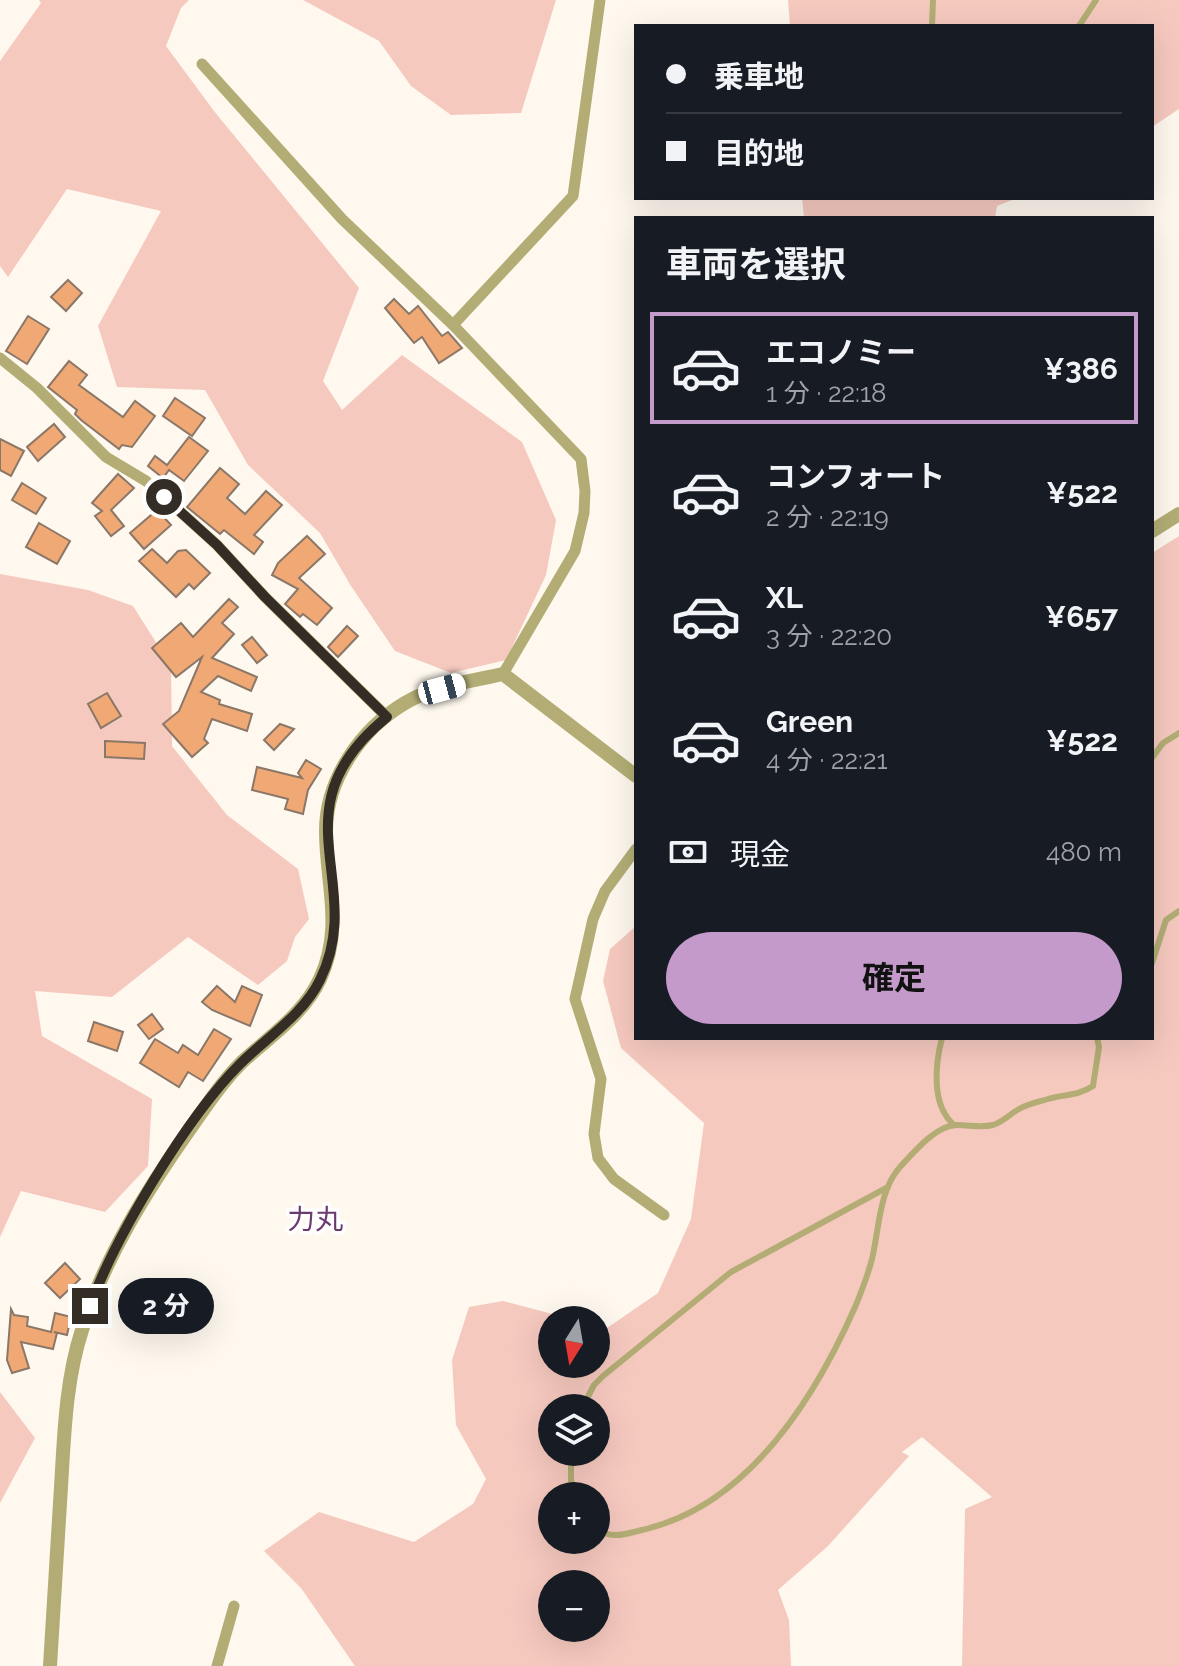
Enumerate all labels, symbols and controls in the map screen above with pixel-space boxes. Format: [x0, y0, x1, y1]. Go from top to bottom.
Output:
text: 乗車地 [714, 59, 804, 94]
text: 目的地 [714, 136, 804, 171]
text: 車両を選択 [666, 243, 846, 285]
icon: car [670, 332, 742, 404]
text: エコノミー [766, 335, 916, 370]
text: ¥386 [1044, 351, 1118, 386]
text: 1 分 · 22:18 [766, 378, 886, 408]
icon: car [670, 456, 742, 528]
text: コンフォート [766, 459, 945, 494]
text: ¥522 [1046, 475, 1118, 510]
route start [146, 479, 182, 515]
text: 2 分 · 22:19 [766, 502, 889, 532]
icon: car [670, 580, 742, 652]
text: XL [766, 580, 803, 615]
text: ¥657 [1045, 599, 1118, 634]
text: 3 分 · 22:20 [766, 621, 892, 651]
car [416, 671, 468, 707]
icon: car [670, 704, 742, 776]
text: Green [766, 704, 853, 739]
text: ¥522 [1046, 723, 1118, 758]
text: 4 分 · 22:21 [766, 745, 888, 775]
icon: cash [666, 830, 710, 874]
text: 現金 [730, 837, 790, 872]
text: 480 m [1046, 837, 1122, 867]
button: 確定 [666, 932, 1122, 1024]
district label: 力丸 [287, 1203, 343, 1236]
callout: 2 分 [118, 1278, 214, 1334]
route end [72, 1288, 108, 1324]
text: 2 分 [143, 1291, 189, 1321]
north arrow [538, 1306, 610, 1378]
map controls [538, 1306, 610, 1642]
button: layers [538, 1394, 610, 1466]
button: + [538, 1482, 610, 1554]
button: − [538, 1570, 610, 1642]

